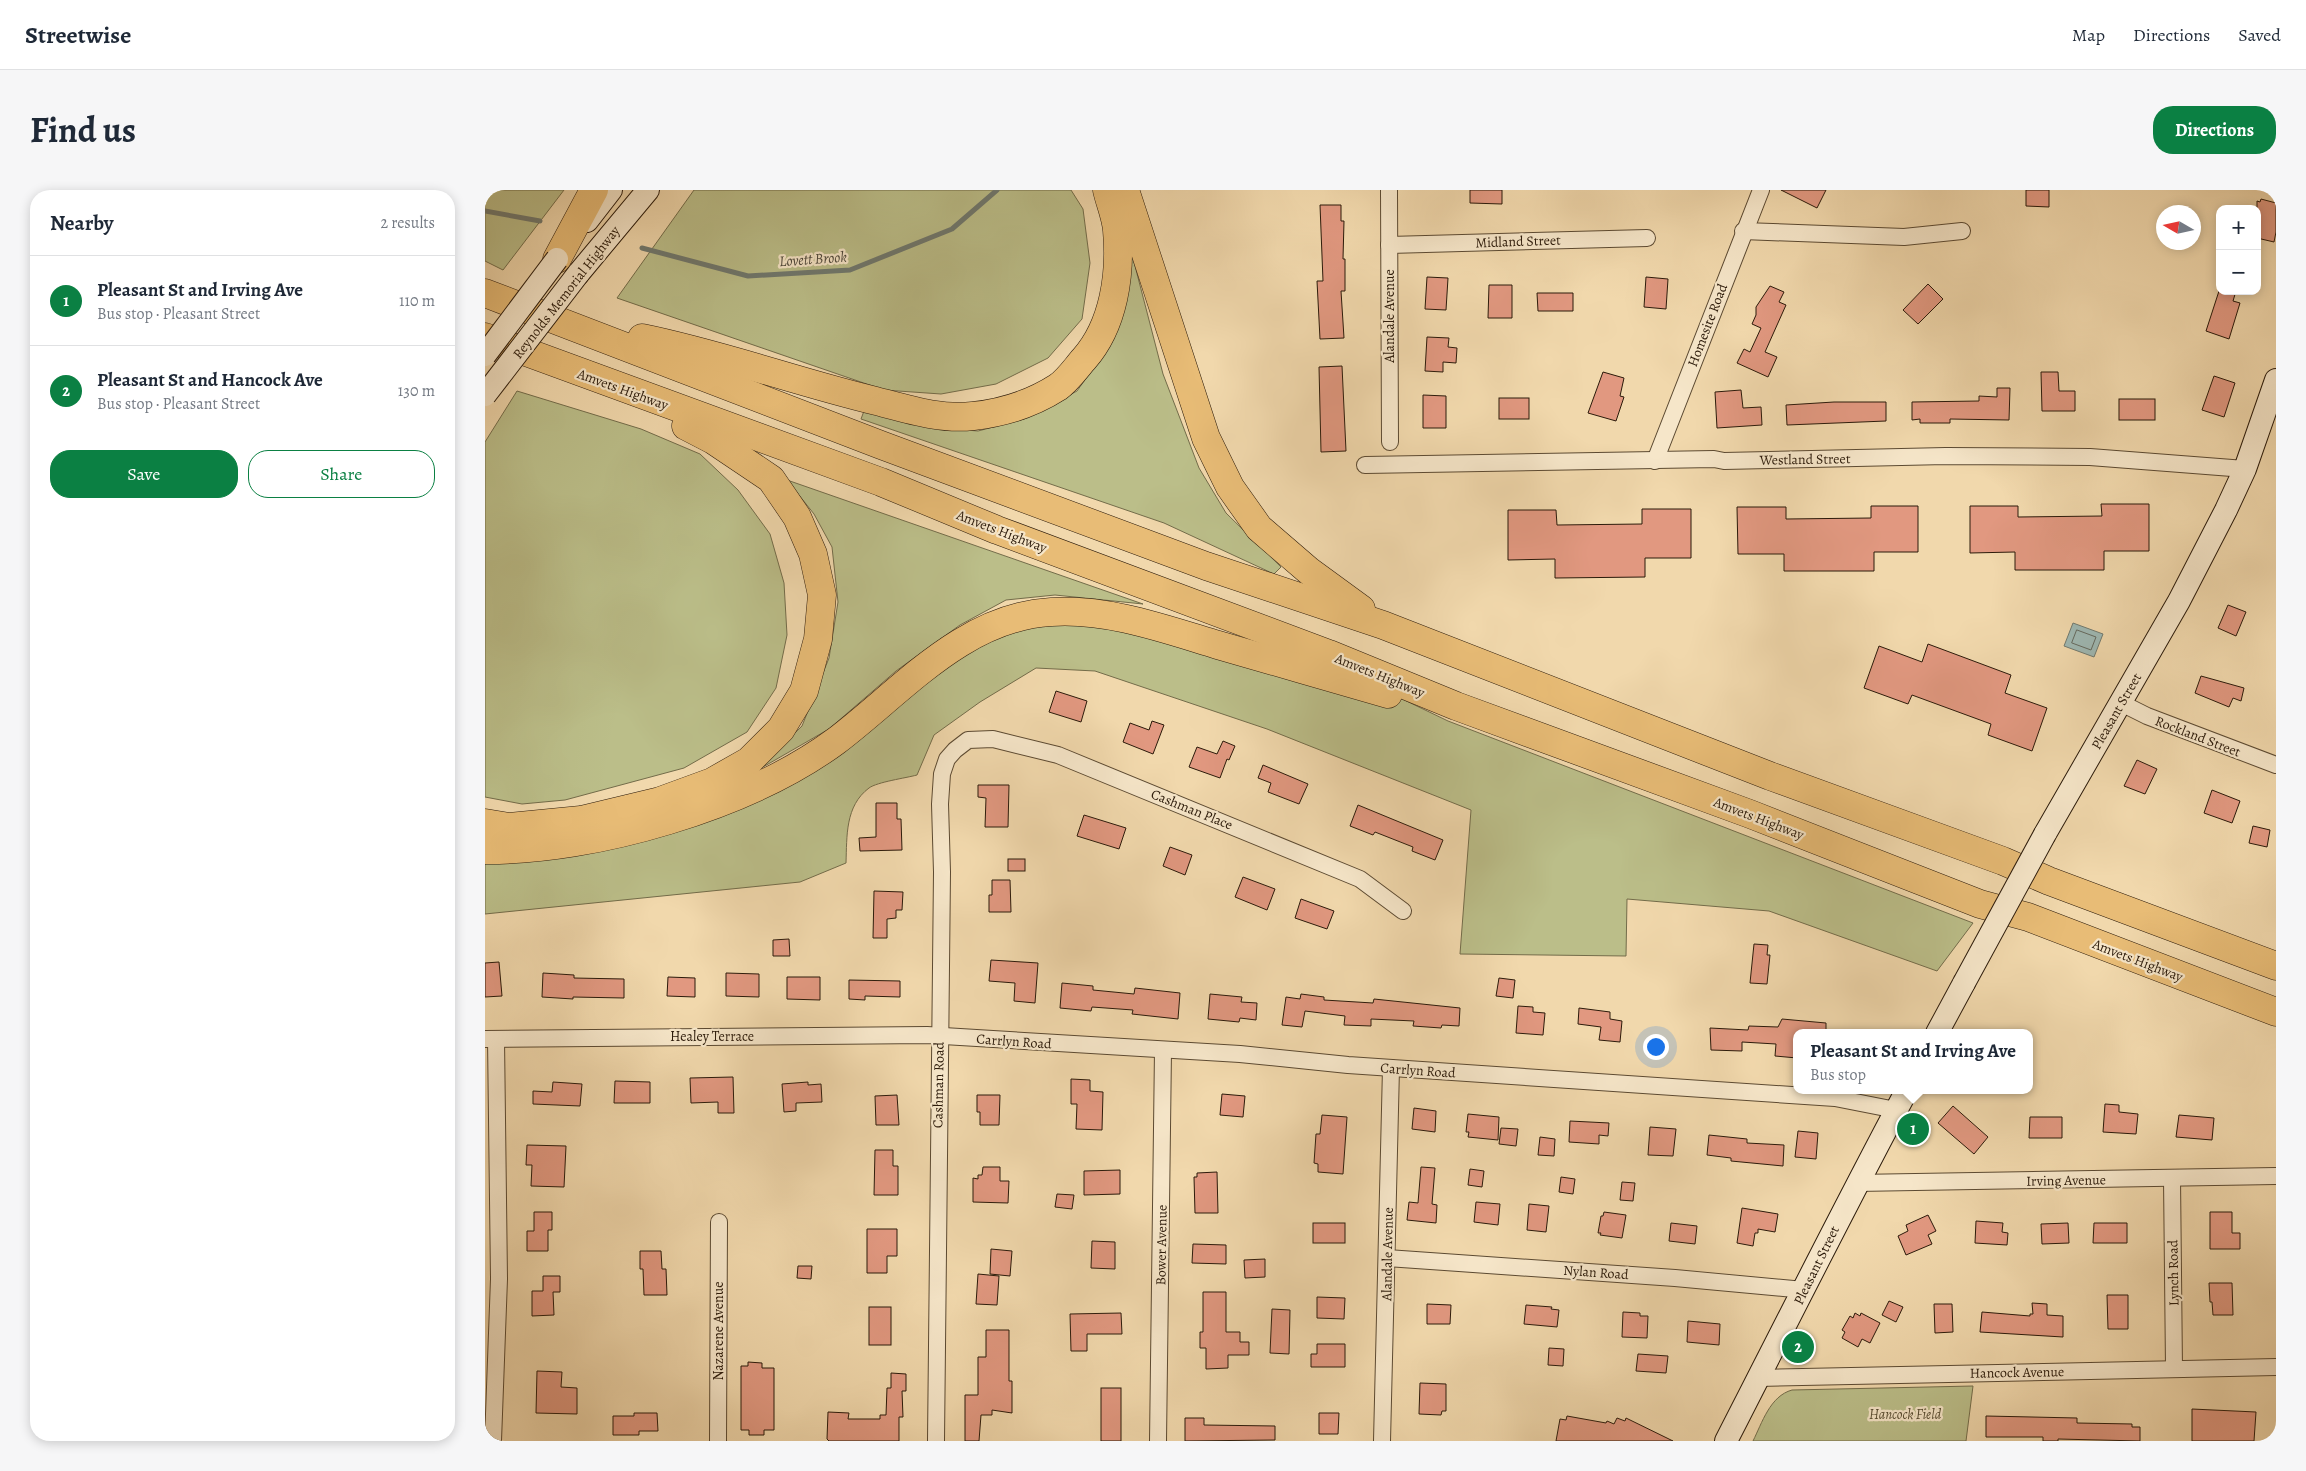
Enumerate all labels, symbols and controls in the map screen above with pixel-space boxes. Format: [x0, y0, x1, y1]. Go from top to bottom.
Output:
text: Streetwise [25, 19, 131, 51]
text: Map [2072, 23, 2105, 47]
text: Directions [2133, 23, 2210, 47]
text: Saved [2238, 23, 2281, 47]
text: Find us [30, 106, 136, 154]
button: Directions [2153, 106, 2276, 154]
north arrow [2156, 205, 2201, 250]
map controls [2216, 205, 2261, 295]
button: + [2216, 205, 2261, 250]
text: Nearby [50, 209, 113, 237]
text: 2 results [380, 212, 435, 234]
street label: Reynolds Memorial Highway [508, 221, 625, 363]
street label: Midland Street [1475, 231, 1561, 252]
water label: Lovett Brook [778, 247, 848, 271]
button: − [2216, 250, 2261, 295]
street label: Alandale Avenue [1380, 269, 1399, 364]
text: Pleasant St and Irving Ave [97, 277, 303, 303]
street label: Homesite Road [1683, 280, 1732, 369]
text: 1 [63, 290, 69, 312]
text: 110 m [399, 290, 435, 312]
text: Bus stop · Pleasant Street [97, 303, 260, 325]
street label: Amvets Highway [574, 364, 672, 415]
text: Pleasant St and Hancock Ave [97, 367, 323, 393]
text: 2 [62, 380, 70, 402]
text: 130 m [398, 380, 435, 402]
text: Bus stop · Pleasant Street [97, 393, 260, 415]
street label: Westland Street [1758, 449, 1851, 470]
button: Save [50, 450, 238, 498]
button: Share [248, 450, 435, 498]
street label: Amvets Highway [953, 505, 1050, 558]
street label: Amvets Highway [1331, 648, 1428, 702]
street label: Pleasant Street [2087, 669, 2146, 753]
street label: Rockland Street [2152, 711, 2244, 762]
street label: Cashman Place [1148, 784, 1236, 835]
street label: Amvets Highway [1710, 792, 1807, 845]
street label: Amvets Highway [2089, 934, 2186, 987]
street label: Healey Terrace [670, 1027, 754, 1046]
street label: Carrlyn Road [976, 1029, 1053, 1054]
popup [1793, 1029, 2033, 1094]
your location [1643, 1034, 1669, 1060]
text: Pleasant St and Irving Ave [1810, 1038, 2016, 1064]
street label: Cashman Road [928, 1041, 949, 1128]
street label: Carrlyn Road [1380, 1058, 1457, 1083]
text: Bus stop [1810, 1064, 1866, 1086]
pin: 1 [1897, 1110, 1929, 1148]
street label: Irving Avenue [2026, 1170, 2106, 1191]
street label: Bower Avenue [1151, 1204, 1172, 1286]
street label: Alandale Avenue [1377, 1207, 1398, 1302]
street label: Pleasant Street [1789, 1222, 1844, 1308]
street label: Lynch Road [2163, 1239, 2184, 1306]
street label: Nylan Road [1563, 1261, 1630, 1284]
street label: Nazarene Avenue [709, 1281, 728, 1381]
pin: 2 [1782, 1328, 1814, 1366]
street label: Hancock Avenue [1970, 1362, 2064, 1383]
park label: Hancock Field [1869, 1405, 1942, 1424]

